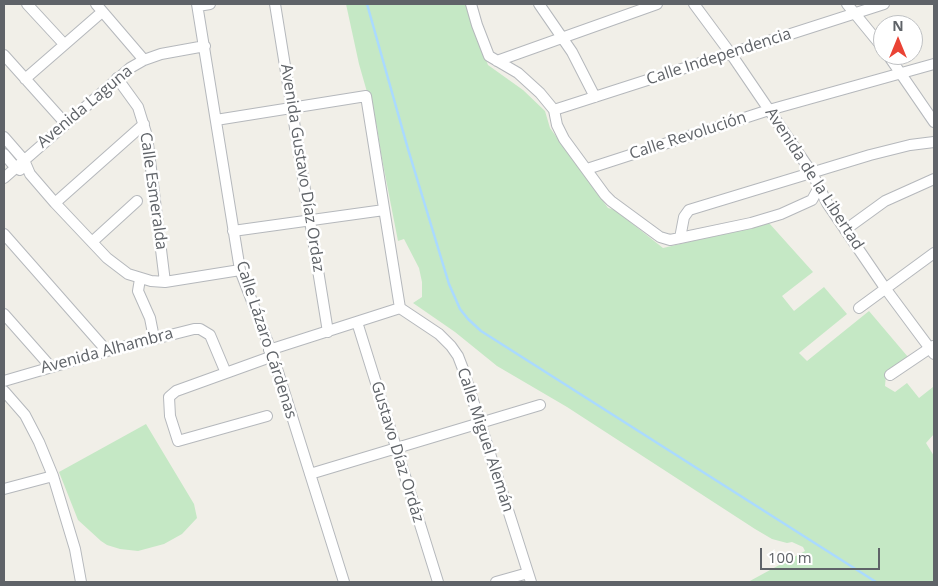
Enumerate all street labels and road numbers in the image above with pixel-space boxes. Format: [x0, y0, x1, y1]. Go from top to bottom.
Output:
street label: Calle Independencia [644, 25, 794, 89]
street label: Avenida Laguna [34, 62, 136, 152]
street label: Avenida Gustavo Díaz Ordaz [276, 63, 328, 273]
street label: Avenida de la Libertad [761, 104, 867, 254]
street label: Calle Revolución [627, 108, 749, 164]
street label: Calle Esmeralda [135, 131, 171, 251]
street label: Calle Lázaro Cárdenas [231, 259, 301, 421]
street label: Avenida Alhambra [39, 324, 175, 378]
street label: Calle Miguel Alemán [453, 365, 517, 515]
street label: Gustavo Díaz Ordáz [366, 379, 428, 525]

